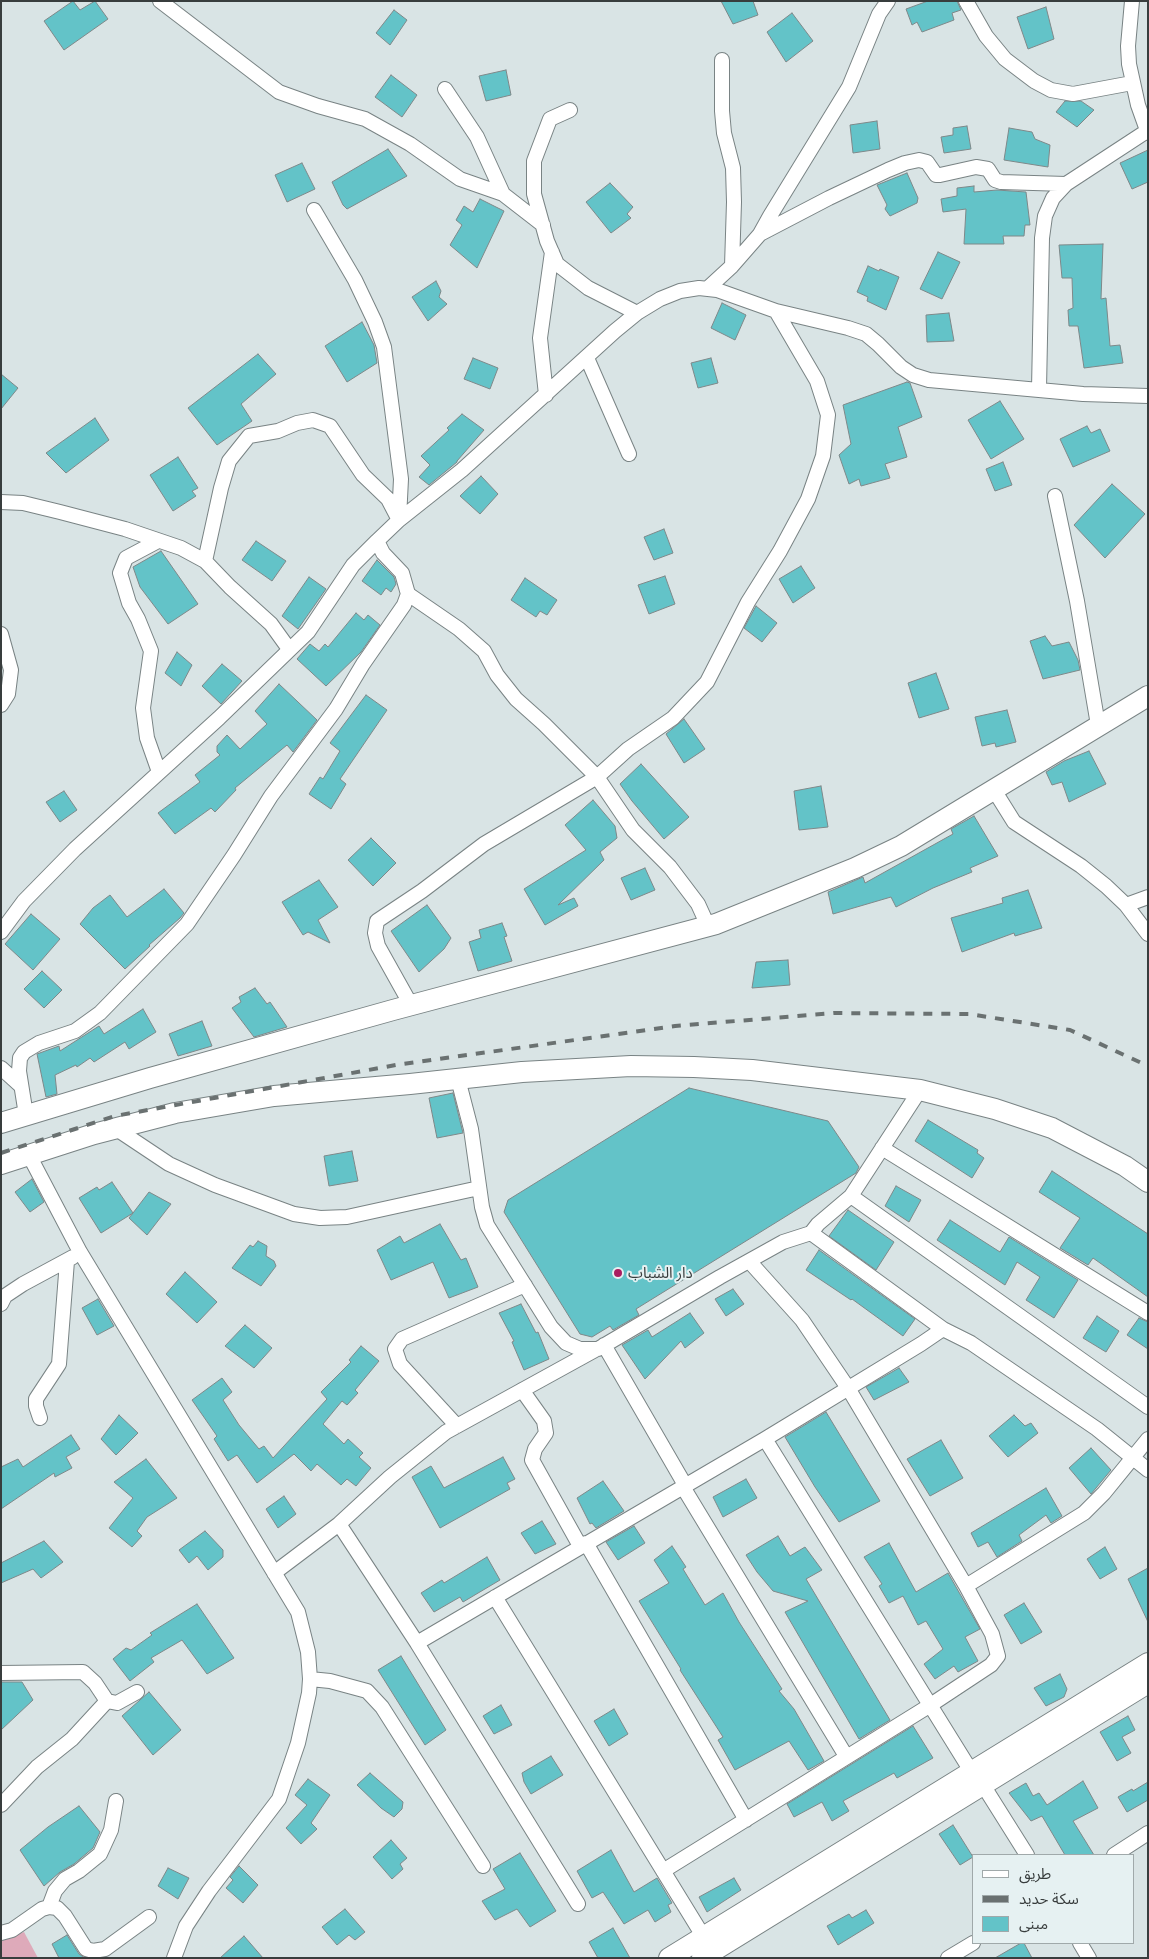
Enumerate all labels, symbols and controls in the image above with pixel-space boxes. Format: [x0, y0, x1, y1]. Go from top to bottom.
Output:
place label: دار الشباب [628, 1264, 693, 1282]
marker: دار الشباب [612, 1267, 624, 1279]
legend [972, 1854, 1134, 1944]
text: طريق [1019, 1865, 1051, 1883]
text: سكة حديد [1019, 1890, 1079, 1908]
text: مبنى [1019, 1915, 1048, 1933]

